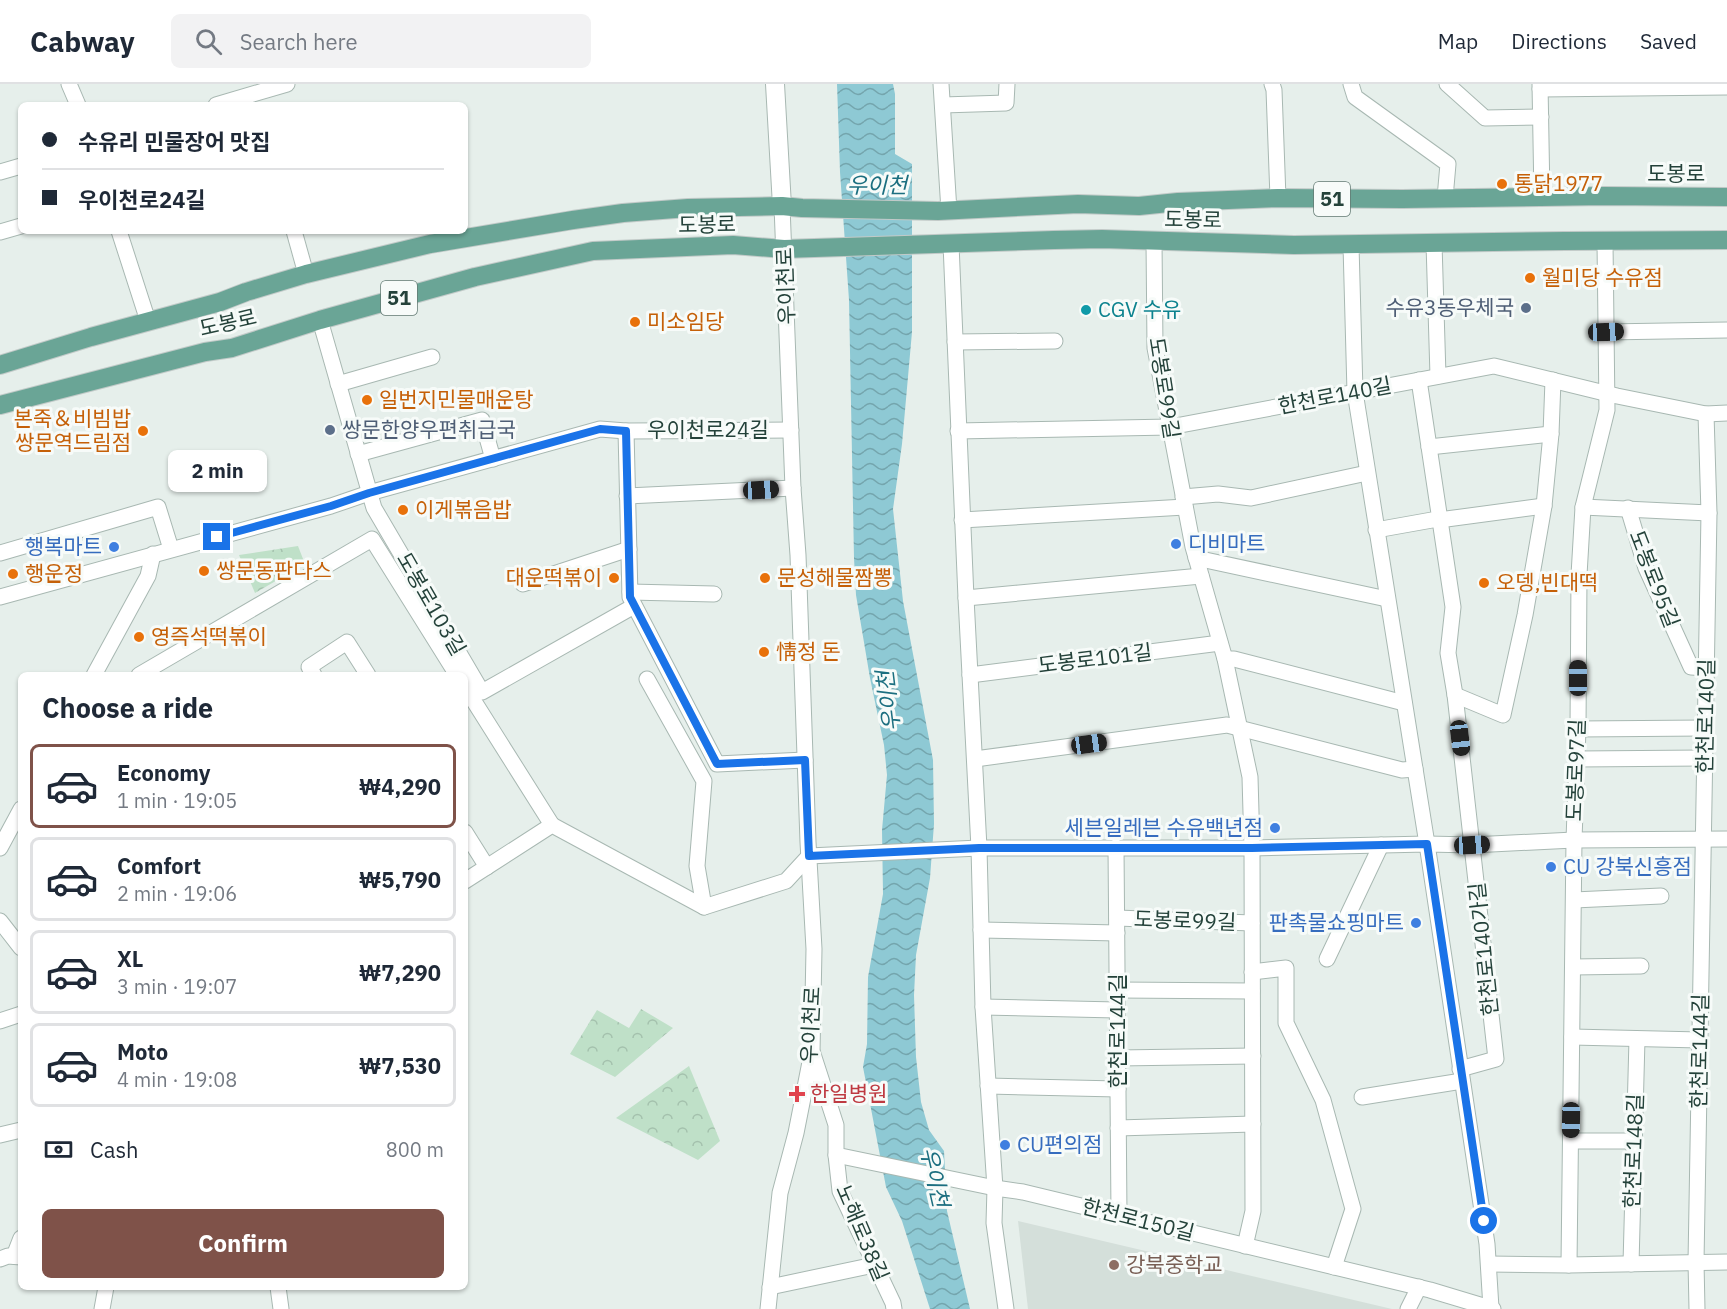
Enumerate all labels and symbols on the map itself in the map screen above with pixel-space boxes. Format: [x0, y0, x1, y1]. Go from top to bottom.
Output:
street label: 도봉로 [1647, 159, 1705, 187]
place label: 통닭1977 [1514, 169, 1603, 197]
water label: 우이천 [847, 170, 910, 199]
marker: 통닭1977 [1495, 177, 1509, 191]
road number: 51 [1314, 182, 1350, 216]
street label: 도봉로 [1164, 204, 1222, 234]
street label: 도봉로 [678, 209, 736, 239]
street label: 우이천로 [770, 247, 800, 325]
place label: 월미당 수유점 [1542, 263, 1663, 291]
marker: 월미당 수유점 [1523, 271, 1537, 285]
road number: 51 [381, 281, 417, 315]
place label: 수유3동우체국 [1385, 293, 1514, 321]
place label: CGV 수유 [1098, 295, 1181, 323]
marker: 수유3동우체국 [1519, 301, 1533, 315]
street label: 도봉로 [196, 302, 259, 342]
marker: CGV 수유 [1079, 303, 1093, 317]
place label: 미소임당 [647, 307, 724, 335]
marker: 미소임당 [628, 315, 642, 329]
car [1588, 322, 1624, 342]
street label: 도봉로99길 [1143, 335, 1187, 441]
street label: 한천로140길 [1276, 370, 1394, 420]
place label: 일번지민물매운탕 [379, 385, 534, 413]
marker: 일번지민물매운탕 [360, 393, 374, 407]
place label: 본죽＆비빔밥 쌍문역드림점 [13, 404, 131, 456]
place label: 쌍문한양우편취급국 [342, 415, 516, 443]
street label: 우이천로24길 [647, 415, 769, 443]
marker: 쌍문한양우편취급국 [323, 423, 337, 437]
marker: 본죽＆비빔밥 쌍문역드림점 [136, 424, 150, 438]
callout: 2 min [168, 450, 266, 492]
car [743, 480, 779, 500]
place label: 이게볶음밥 [415, 495, 512, 523]
marker: 이게볶음밥 [396, 503, 410, 517]
route end [203, 523, 230, 550]
street label: 도봉로95길 [1623, 526, 1686, 631]
place label: 디비마트 [1188, 529, 1265, 557]
place label: 행복마트 [25, 532, 102, 560]
marker: 디비마트 [1169, 537, 1183, 551]
marker: 행복마트 [107, 540, 121, 554]
street label: 도봉로103길 [391, 547, 473, 660]
place label: 쌍문동판다스 [216, 556, 332, 584]
place label: 행운정 [25, 559, 83, 587]
place label: 대운떡볶이 [505, 563, 602, 591]
place label: 문성해물짬뽕 [777, 563, 893, 591]
marker: 쌍문동판다스 [197, 564, 211, 578]
marker: 행운정 [6, 567, 20, 581]
place label: 오뎅,빈대떡 [1496, 568, 1598, 596]
marker: 대운떡볶이 [607, 571, 621, 585]
marker: 문성해물짬뽕 [758, 571, 772, 585]
marker: 오뎅,빈대떡 [1477, 576, 1491, 590]
place label: 영즉석떡볶이 [151, 622, 267, 650]
marker: 영즉석떡볶이 [132, 630, 146, 644]
place label: 情정 돈 [776, 637, 841, 665]
street label: 도봉로101길 [1036, 637, 1154, 679]
marker: 情정 돈 [757, 645, 771, 659]
street label: 한천로140길 [1690, 658, 1720, 774]
car [1569, 660, 1587, 696]
water label: 우이천 [869, 666, 906, 733]
street label: 도봉로97길 [1559, 718, 1591, 822]
car [1449, 719, 1471, 757]
car [1070, 733, 1108, 755]
place label: 세븐일레븐 수유백년점 [1065, 813, 1263, 841]
marker: 세븐일레븐 수유백년점 [1268, 821, 1282, 835]
car [1454, 835, 1490, 855]
place label: CU 강북신흥점 [1563, 852, 1692, 880]
marker: CU 강북신흥점 [1544, 860, 1558, 874]
street label: 한천로140가길 [1462, 881, 1504, 1017]
street label: 도봉로99길 [1133, 904, 1237, 936]
place label: 판촉물쇼핑마트 [1269, 908, 1404, 936]
marker: 판촉물쇼핑마트 [1409, 916, 1423, 930]
street label: 한천로144길 [1103, 973, 1131, 1089]
street label: 우이천로 [794, 986, 826, 1064]
street label: 한천로144길 [1684, 993, 1714, 1109]
place label: 한일병원 [810, 1079, 887, 1107]
marker: 한일병원 [788, 1085, 806, 1103]
street label: 한천로148길 [1617, 1093, 1649, 1209]
car [1562, 1102, 1580, 1138]
place label: CU편의점 [1017, 1130, 1102, 1158]
marker: CU편의점 [998, 1138, 1012, 1152]
water label: 우이천 [915, 1144, 957, 1212]
street label: 노해로38길 [830, 1180, 896, 1285]
street label: 한천로150길 [1079, 1192, 1197, 1247]
route start [1470, 1207, 1497, 1234]
place label: 강북중학교 [1126, 1250, 1223, 1278]
marker: 강북중학교 [1107, 1258, 1121, 1272]

